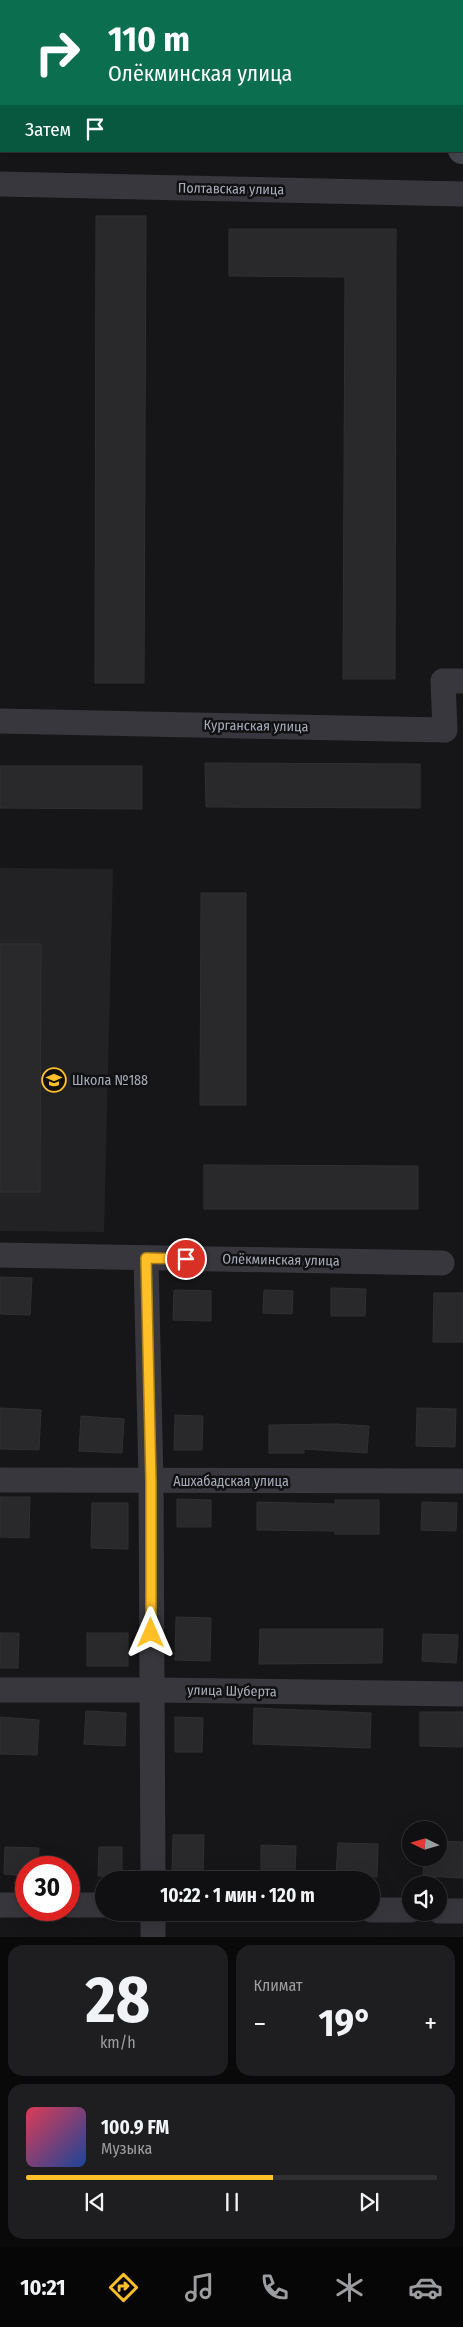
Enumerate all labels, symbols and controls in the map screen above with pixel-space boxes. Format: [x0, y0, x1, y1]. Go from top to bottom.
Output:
text: 110 m [108, 18, 190, 60]
icon: right [25, 20, 90, 85]
text: Олёкминская улица [108, 60, 292, 87]
icon: arrive [81, 115, 109, 143]
text: Затем [25, 118, 71, 141]
street label: Полтавская улица [178, 180, 284, 198]
street label: Курганская улица [203, 717, 309, 735]
school or university icon: Школа №188 [41, 1067, 67, 1093]
place label: Школа №188 [72, 1072, 148, 1089]
pin [165, 1238, 207, 1280]
icon: arrive [172, 1245, 200, 1273]
street label: Олёкминская улица [222, 1250, 340, 1270]
street label: Ашхабадская улица [173, 1473, 289, 1490]
position arrow [124, 1606, 176, 1658]
street label: улица Шуберта [187, 1682, 277, 1700]
north arrow [402, 1821, 448, 1866]
map controls [402, 1821, 447, 1921]
speed limit sign: 30 [15, 1856, 80, 1921]
button: sound [402, 1876, 447, 1921]
text: 10:22 · 1 мин · 120 m [160, 1884, 315, 1907]
text: 28 [86, 1961, 150, 2039]
text: Климат [254, 1976, 303, 1995]
text: 19° [318, 2000, 372, 2046]
text: − [254, 2007, 266, 2040]
text: + [424, 2007, 437, 2040]
text: km/h [100, 2033, 136, 2052]
text: 100.9 FM [101, 2116, 169, 2139]
text: Музыка [101, 2139, 152, 2158]
icon: previous [81, 2188, 109, 2216]
icon: pause [218, 2188, 246, 2216]
icon: next [355, 2188, 383, 2216]
icon: directions [106, 2270, 141, 2305]
icon: music [182, 2270, 217, 2305]
icon: phone [257, 2270, 292, 2305]
icon: climate [332, 2270, 367, 2305]
icon: car [408, 2270, 443, 2305]
text: 10:21 [20, 2274, 66, 2301]

